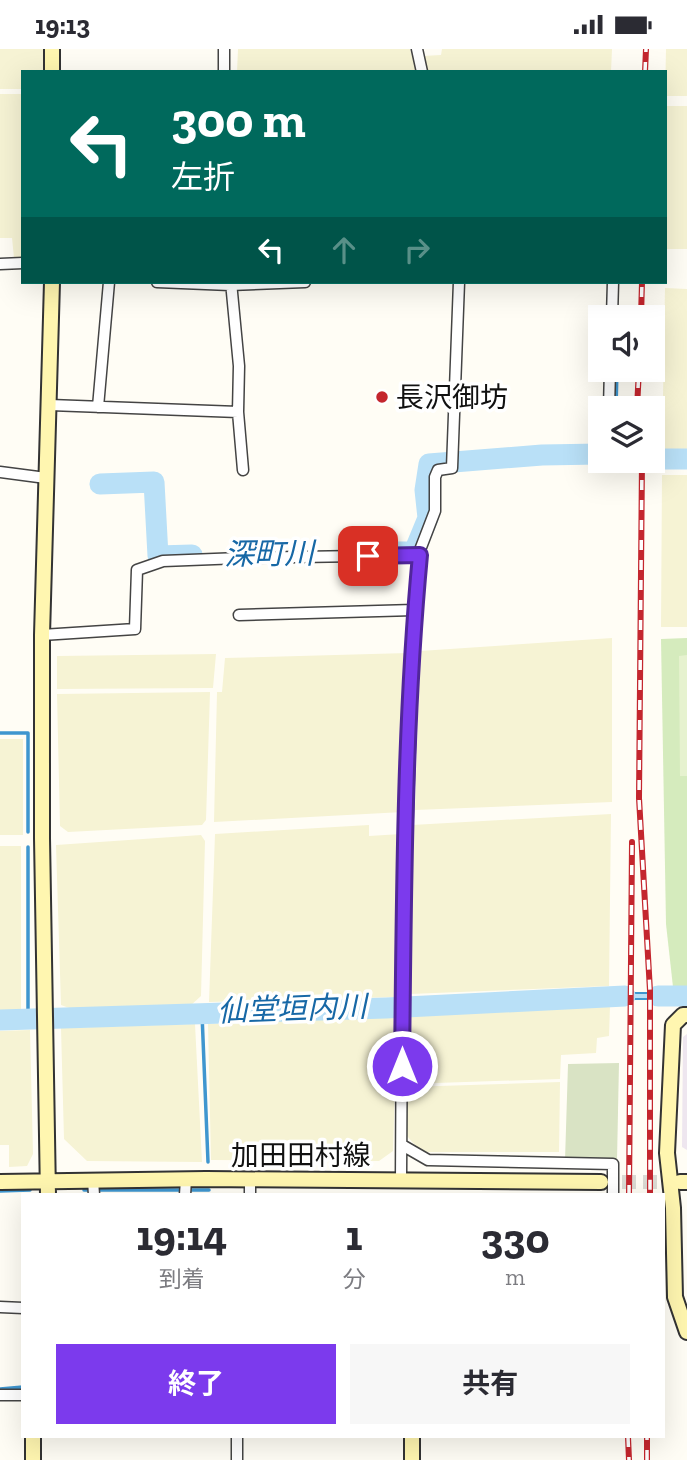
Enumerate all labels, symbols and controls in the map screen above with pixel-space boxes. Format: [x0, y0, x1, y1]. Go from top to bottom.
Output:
text: 19:13 [35, 9, 90, 41]
text: 300 m [171, 91, 306, 150]
icon: left [56, 98, 147, 189]
text: 左折 [171, 158, 235, 196]
icon: left [252, 231, 290, 269]
icon: ahead [325, 231, 363, 269]
icon: right [398, 231, 436, 269]
map controls [588, 305, 665, 473]
button: sound [588, 305, 665, 382]
place label: 長沢御坊 [396, 381, 508, 414]
marker: 長沢御坊 [374, 389, 390, 405]
button: layers [588, 396, 665, 473]
pin [338, 526, 398, 586]
water label: 深町川 [224, 535, 317, 573]
icon: arrive [349, 537, 387, 575]
water label: 仙堂垣内川 [216, 988, 371, 1030]
position arrow [365, 1029, 439, 1103]
street label: 加田田村線 [231, 1139, 371, 1172]
text: 19:14 [136, 1210, 227, 1261]
text: 1 [345, 1210, 362, 1261]
text: 330 [481, 1213, 550, 1264]
text: m [505, 1263, 525, 1291]
text: 到着 [159, 1265, 205, 1293]
text: 分 [342, 1265, 365, 1293]
button: 終了 [56, 1344, 336, 1424]
button: 共有 [350, 1344, 630, 1424]

